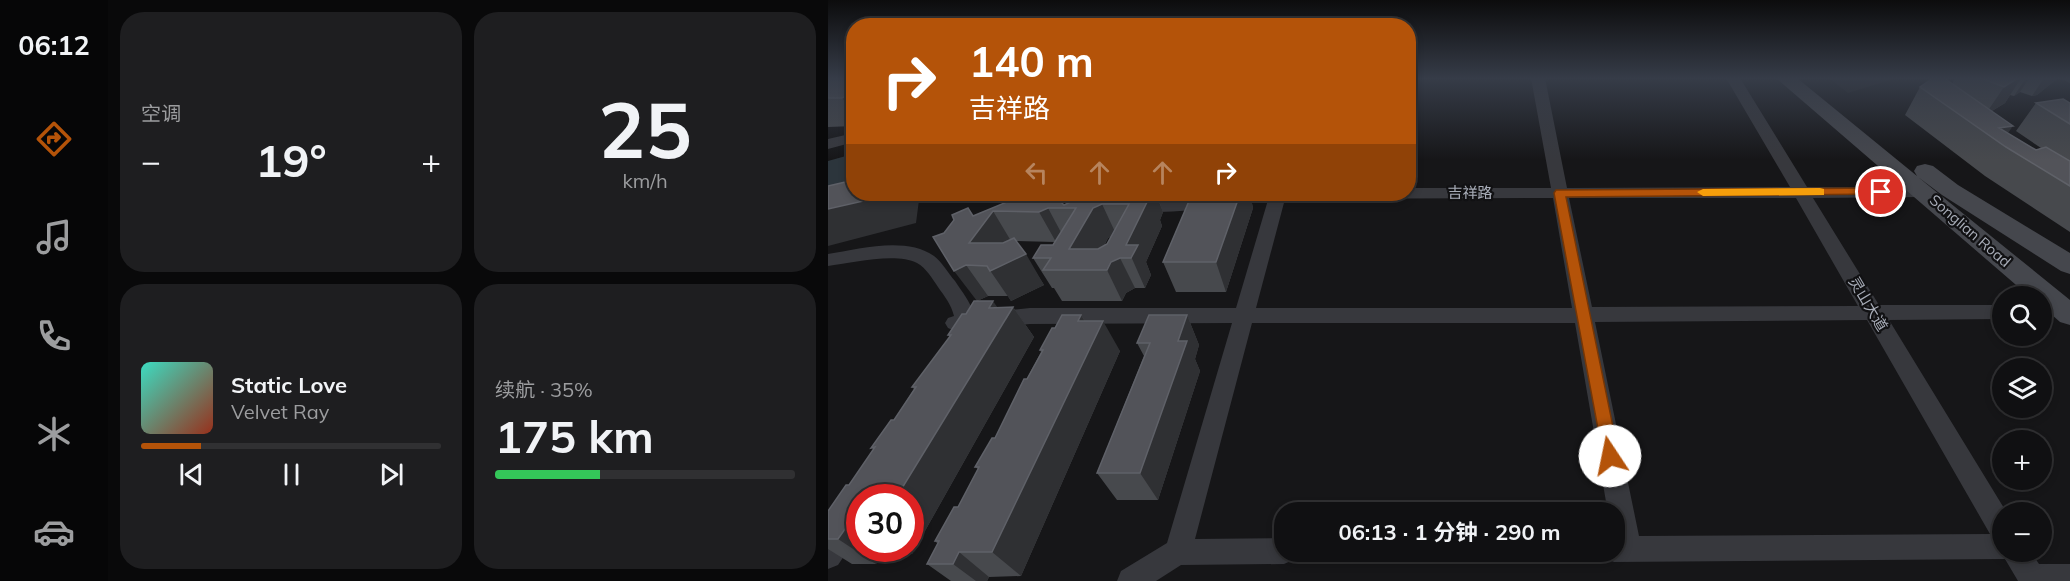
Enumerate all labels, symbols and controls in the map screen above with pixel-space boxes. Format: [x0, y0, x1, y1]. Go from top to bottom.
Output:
text: 06:12 [18, 28, 90, 62]
text: 140 m [969, 35, 1094, 88]
icon: right [870, 42, 948, 120]
text: 25 [598, 80, 692, 178]
text: 吉祥路 [969, 91, 1050, 125]
text: 空调 [141, 101, 181, 126]
icon: directions [33, 118, 75, 160]
text: 19° [255, 132, 327, 188]
text: − [141, 140, 161, 181]
text: + [421, 140, 441, 181]
icon: left [1020, 156, 1053, 189]
icon: ahead [1083, 156, 1116, 189]
icon: ahead [1146, 156, 1179, 189]
icon: right [1209, 156, 1242, 189]
pin [1855, 166, 1906, 217]
text: km/h [622, 168, 668, 193]
icon: arrive [1864, 175, 1897, 208]
street label: 吉祥路 [1447, 183, 1493, 202]
street label: Songlian Road [1926, 190, 2015, 271]
icon: music [33, 216, 75, 258]
street label: 灵山大道 [1845, 273, 1892, 334]
map controls [1992, 286, 2052, 562]
button: search [1992, 286, 2052, 346]
icon: phone [33, 315, 75, 357]
button: layers [1992, 358, 2052, 418]
text: Static Love [231, 371, 347, 399]
text: 续航 · 35% [495, 377, 593, 402]
text: Velvet Ray [231, 399, 329, 424]
text: 175 km [495, 408, 654, 464]
icon: climate [33, 413, 75, 455]
position arrow [1578, 424, 1642, 488]
button: + [1992, 430, 2052, 490]
icon: previous [175, 458, 208, 491]
icon: pause [275, 458, 308, 491]
icon: next [375, 458, 408, 491]
speed limit sign: 30 [846, 484, 924, 562]
button: − [1992, 502, 2052, 562]
icon: car [33, 511, 75, 553]
text: 06:13 · 1 分钟 · 290 m [1338, 518, 1561, 546]

